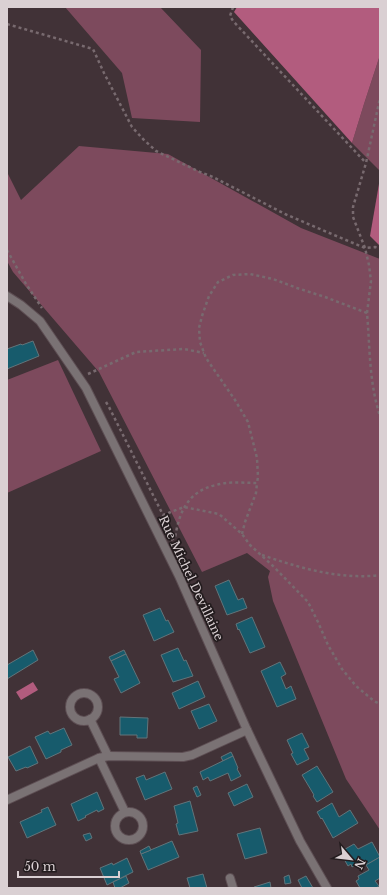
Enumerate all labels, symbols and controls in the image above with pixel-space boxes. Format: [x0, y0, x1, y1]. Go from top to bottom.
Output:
street label: Rue Michel Devillaine [156, 513, 227, 643]
north arrow [331, 839, 371, 879]
scale bar [18, 853, 119, 879]
text: N [351, 856, 368, 872]
text: 50 m [24, 859, 56, 874]

